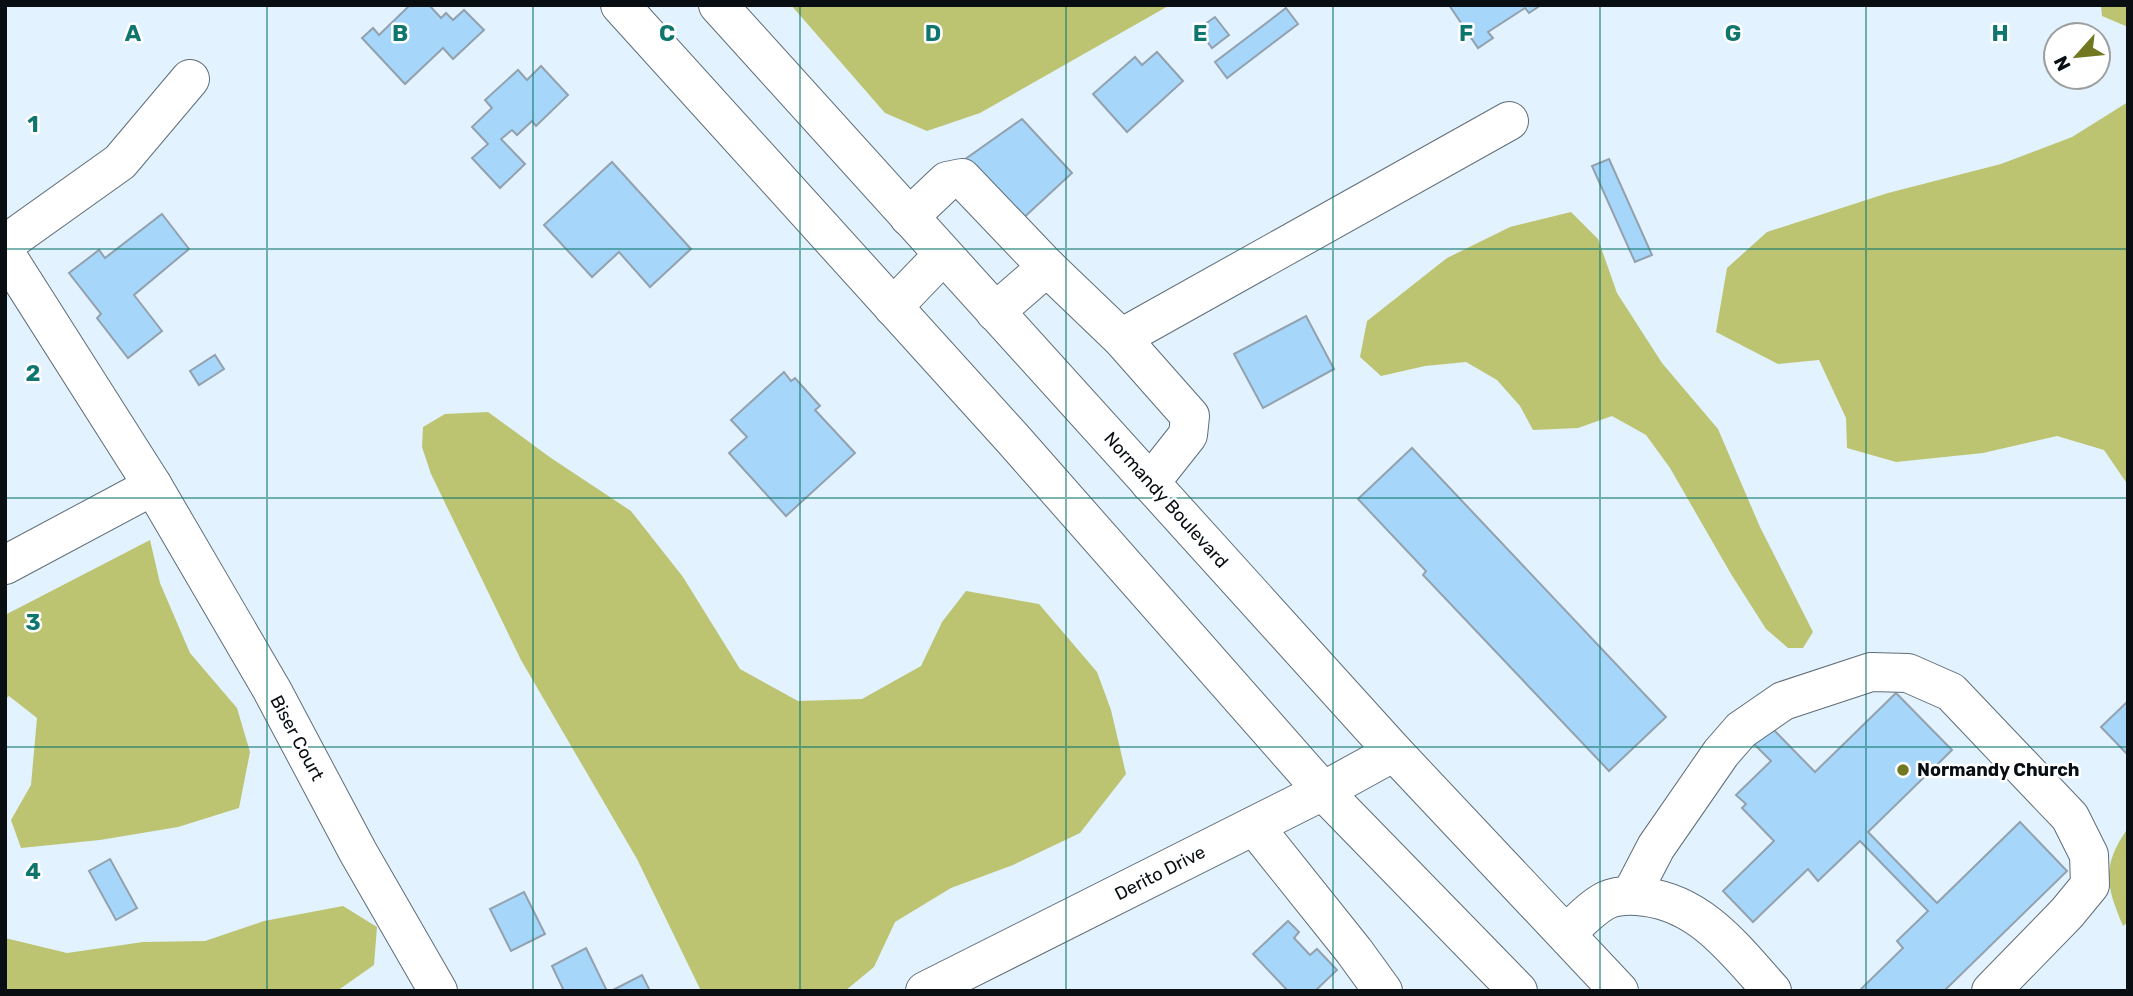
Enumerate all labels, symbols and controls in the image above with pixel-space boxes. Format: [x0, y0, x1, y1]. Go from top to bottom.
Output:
text: A [125, 19, 142, 47]
text: B [392, 19, 408, 47]
text: C [659, 19, 675, 47]
text: D [925, 19, 941, 47]
text: E [1193, 19, 1207, 47]
text: F [1459, 19, 1473, 47]
text: G [1725, 19, 1741, 47]
text: H [1991, 19, 2009, 47]
north arrow [2042, 21, 2112, 91]
text: N [2049, 52, 2076, 75]
text: 1 [27, 110, 39, 138]
text: 2 [26, 359, 40, 387]
street label: Normandy Boulevard [1099, 427, 1233, 573]
text: 3 [25, 608, 41, 636]
street label: Biser Court [265, 692, 329, 784]
place label: Normandy Church [1917, 759, 2080, 781]
marker: Normandy Church [1895, 762, 1911, 778]
street label: Derito Drive [1111, 841, 1209, 905]
text: 4 [25, 857, 41, 885]

